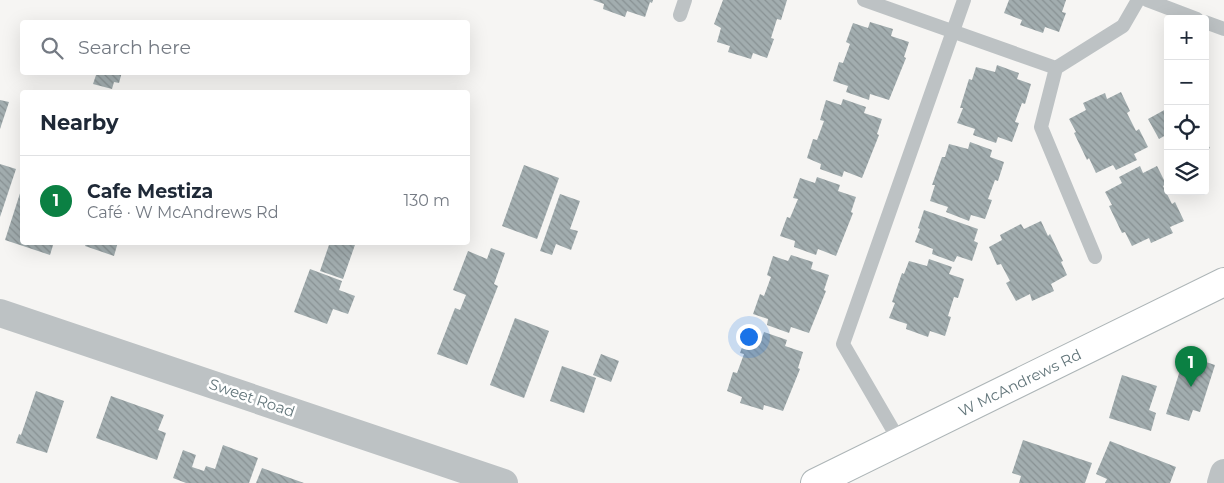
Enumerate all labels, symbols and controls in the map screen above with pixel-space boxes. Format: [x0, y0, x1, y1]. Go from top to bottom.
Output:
map controls [1164, 15, 1209, 195]
button: + [1164, 15, 1209, 60]
search box [20, 20, 470, 75]
icon: search [38, 34, 66, 62]
text: Search here [78, 36, 191, 59]
button: − [1164, 60, 1209, 105]
button: locate [1164, 105, 1209, 150]
text: Nearby [40, 110, 119, 135]
button: layers [1164, 150, 1209, 195]
text: Cafe Mestiza [87, 180, 213, 203]
text: 1 [53, 191, 59, 210]
text: 130 m [403, 191, 450, 210]
text: Café · W McAndrews Rd [87, 203, 279, 222]
your location [736, 324, 762, 350]
street label: W McAndrews Rd [955, 345, 1084, 421]
pin: 1 [1175, 346, 1207, 387]
street label: Sweet Road [207, 374, 298, 421]

